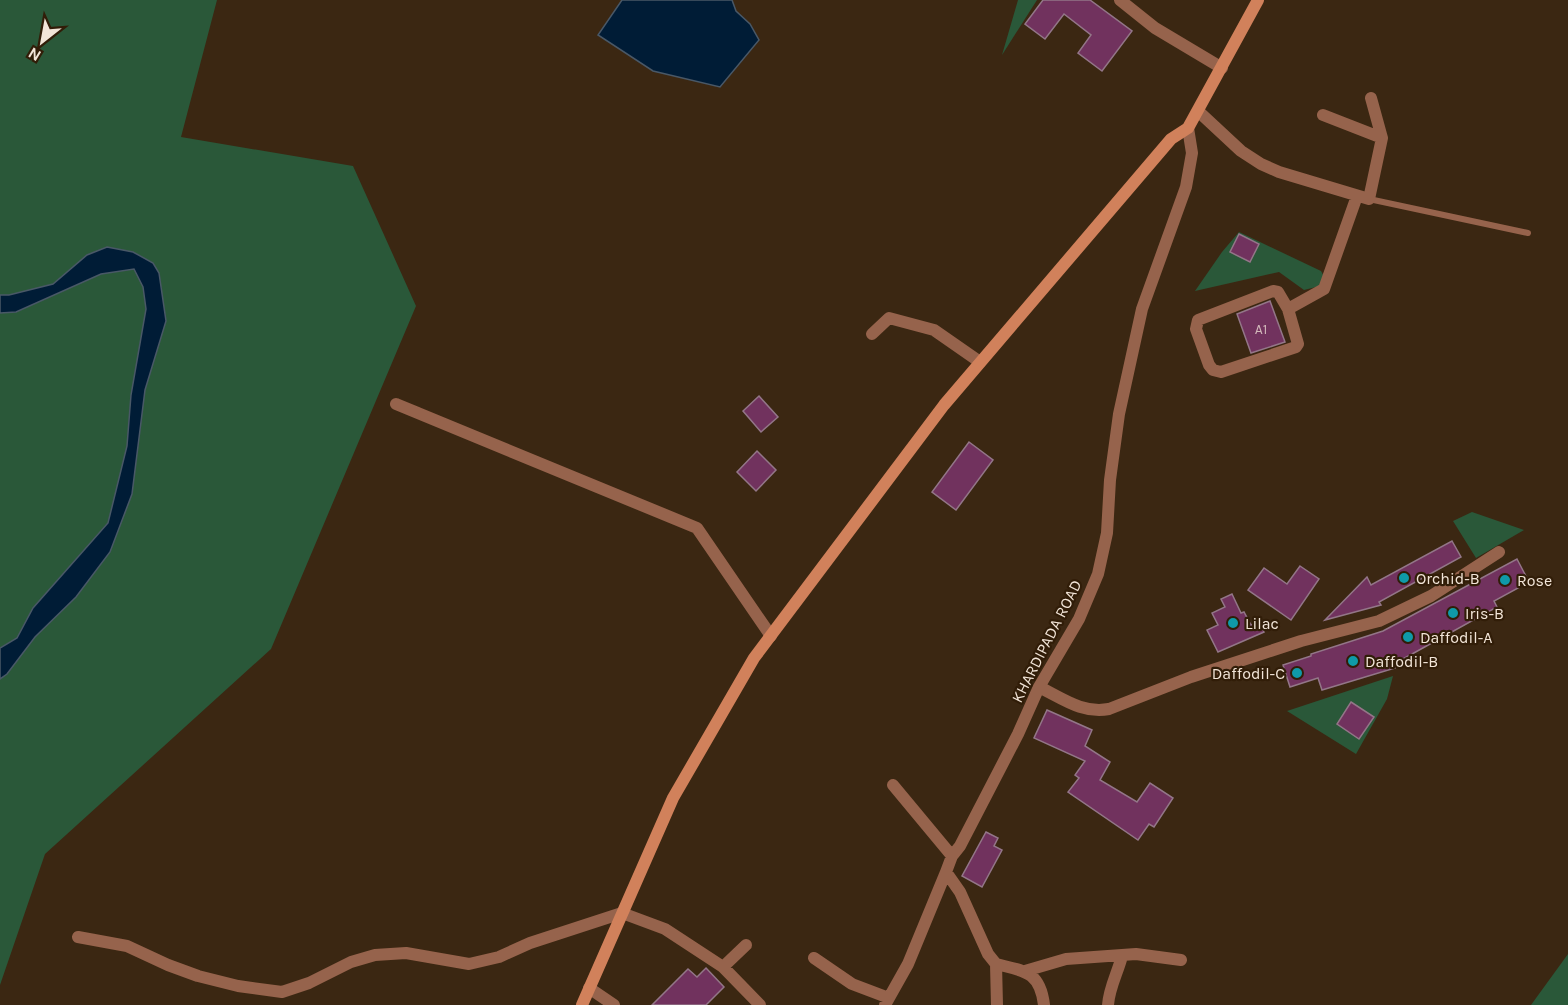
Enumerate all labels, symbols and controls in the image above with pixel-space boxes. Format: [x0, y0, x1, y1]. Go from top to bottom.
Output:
north arrow [12, 12, 72, 72]
text: N [25, 43, 44, 66]
house number: A1 [1255, 321, 1267, 338]
place label: Orchid-B [1416, 569, 1480, 588]
marker: Orchid-B [1397, 571, 1411, 585]
place label: Rose [1517, 571, 1552, 590]
marker: Rose [1498, 573, 1512, 587]
street label: KHARDIPADA ROAD [1007, 577, 1086, 706]
place label: Iris-B [1465, 604, 1504, 623]
marker: Iris-B [1446, 606, 1460, 620]
place label: Lilac [1245, 614, 1279, 633]
marker: Lilac [1226, 616, 1240, 630]
place label: Daffodil-A [1420, 628, 1493, 647]
marker: Daffodil-A [1401, 630, 1415, 644]
place label: Daffodil-B [1365, 652, 1438, 671]
marker: Daffodil-B [1346, 654, 1360, 668]
place label: Daffodil-C [1212, 664, 1285, 683]
marker: Daffodil-C [1290, 666, 1304, 680]

